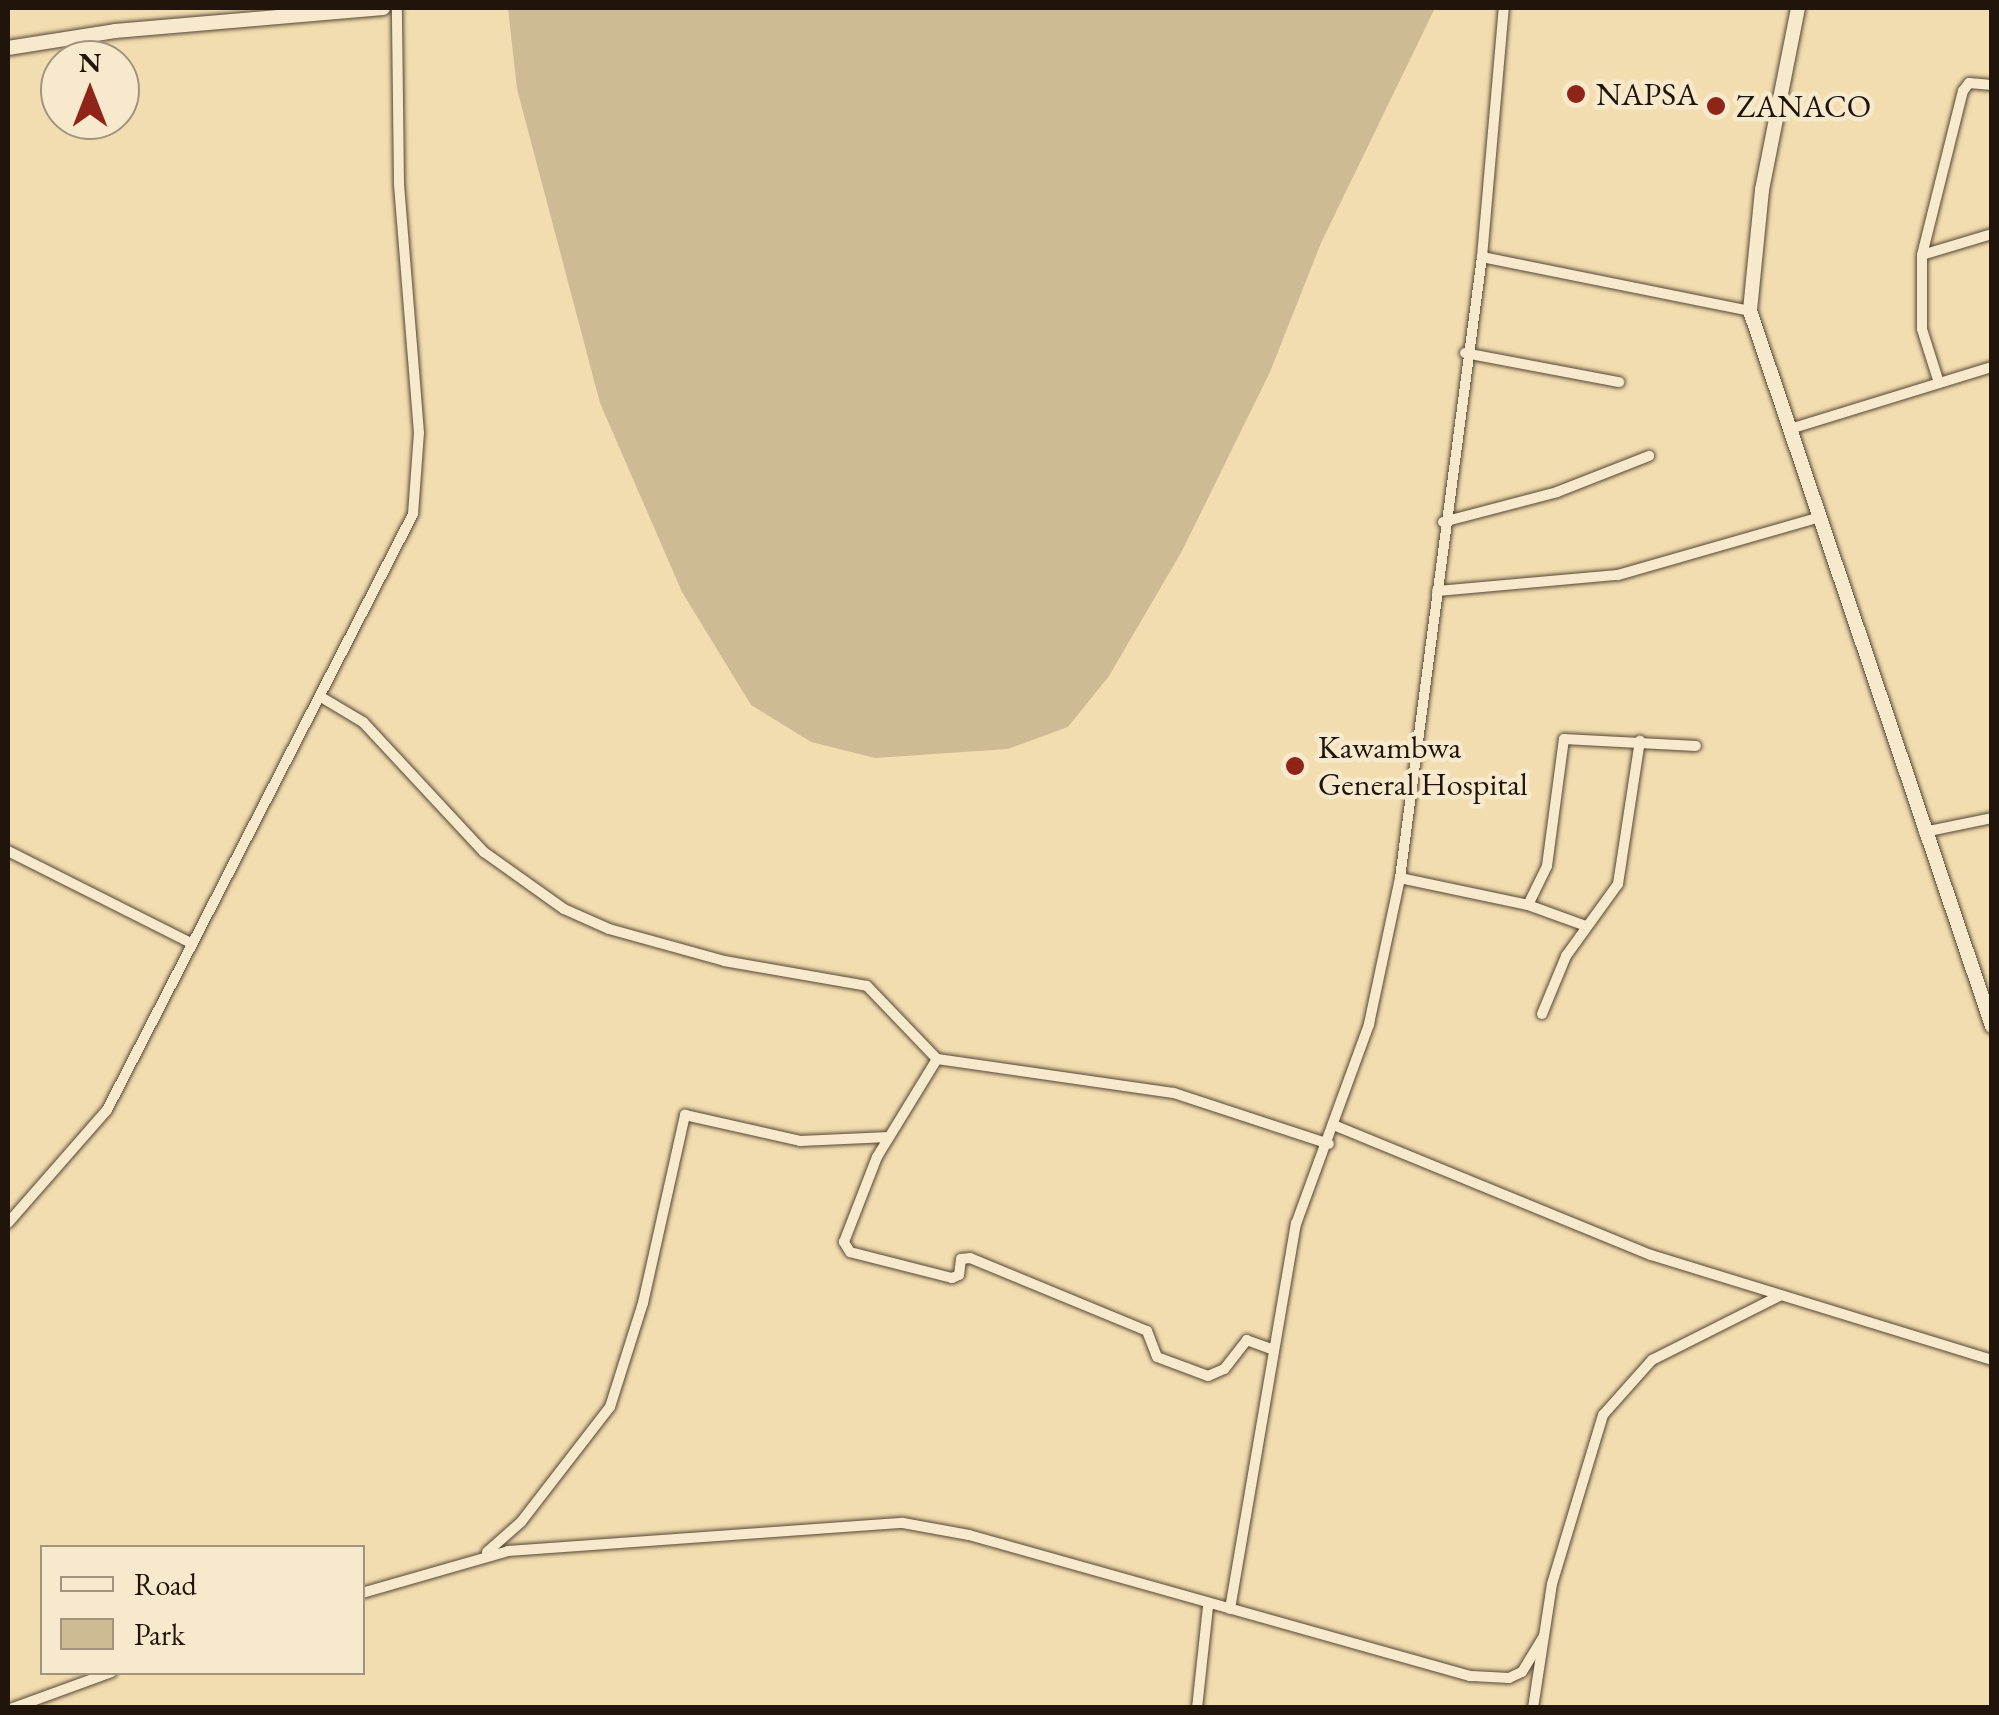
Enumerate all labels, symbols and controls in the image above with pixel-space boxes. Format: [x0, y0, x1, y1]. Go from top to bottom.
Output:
north arrow [40, 40, 140, 140]
text: N [79, 44, 101, 80]
place label: NAPSA [1596, 75, 1698, 113]
marker: NAPSA [1565, 83, 1587, 105]
place label: ZANACO [1736, 87, 1871, 125]
marker: ZANACO [1705, 95, 1727, 117]
place label: Kawambwa General Hospital [1318, 729, 1528, 804]
marker: Kawambwa General Hospital [1282, 753, 1308, 779]
legend [40, 1545, 365, 1675]
text: Road [134, 1565, 197, 1604]
text: Park [134, 1615, 185, 1654]

